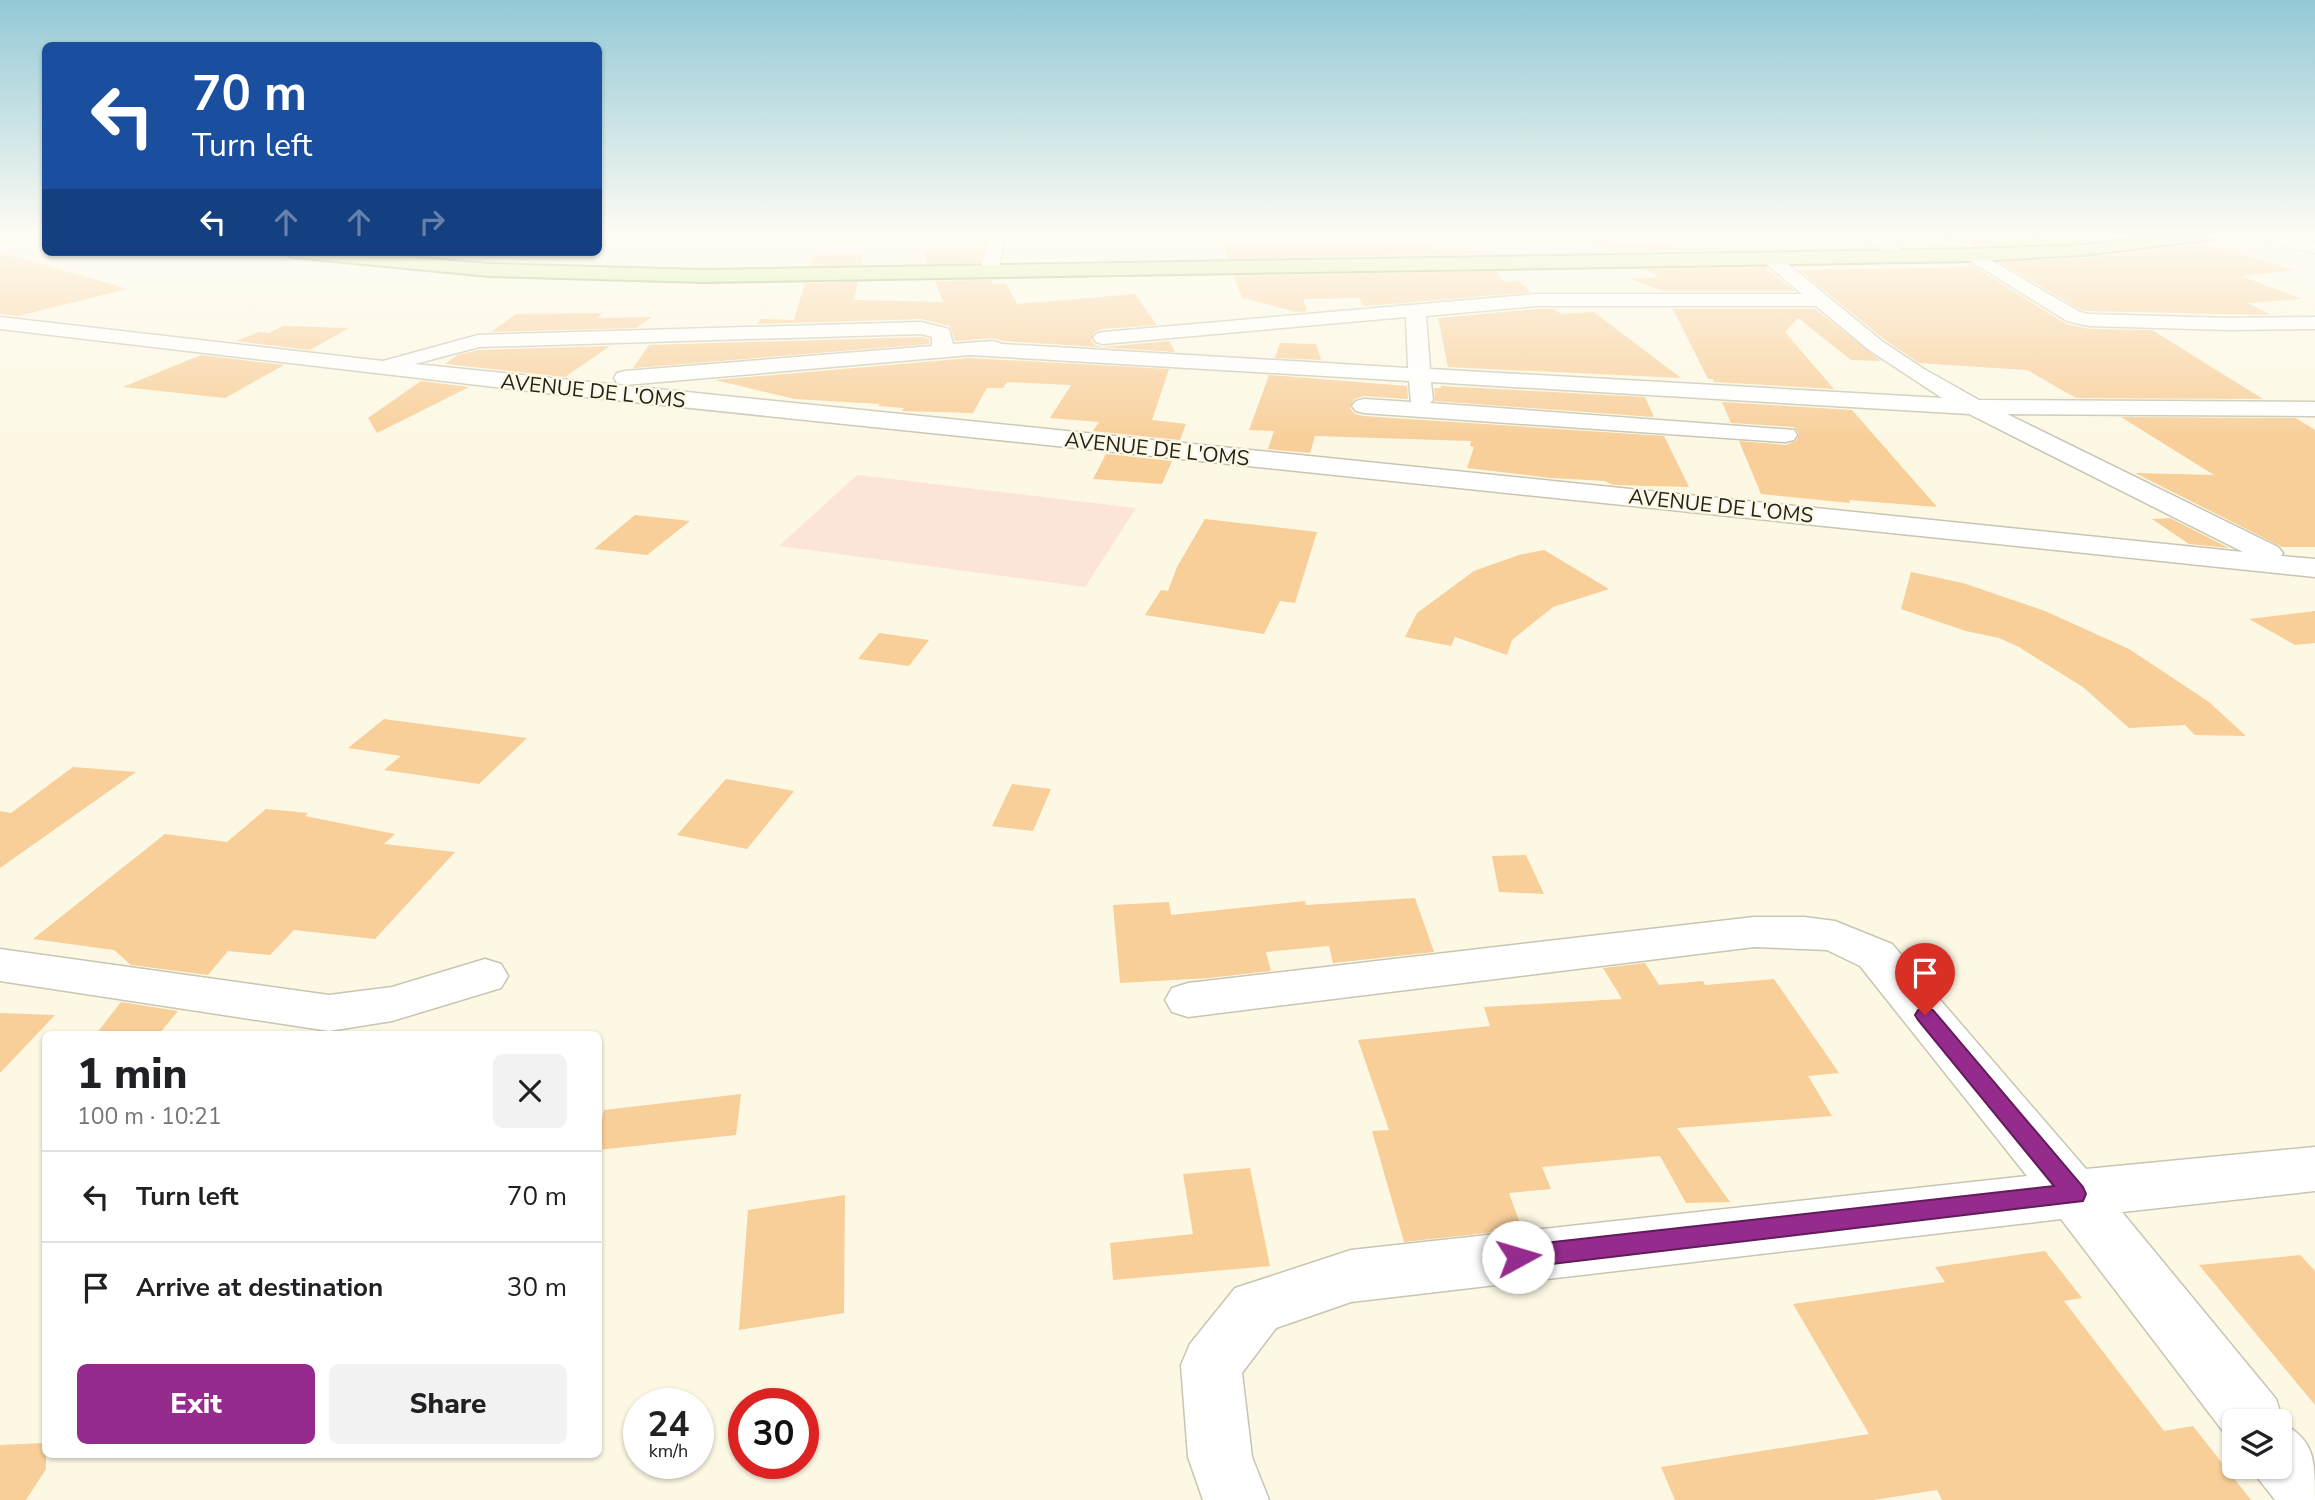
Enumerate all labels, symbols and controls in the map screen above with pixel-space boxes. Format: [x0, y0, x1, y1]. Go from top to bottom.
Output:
text: 70 m [192, 60, 307, 127]
icon: left [77, 70, 168, 161]
text: Turn left [192, 124, 312, 167]
icon: left [194, 203, 232, 241]
icon: ahead [267, 203, 305, 241]
icon: ahead [340, 203, 378, 241]
icon: right [413, 203, 451, 241]
street label: AVENUE DE L'OMS [499, 367, 687, 415]
street label: AVENUE DE L'OMS [1063, 425, 1251, 473]
street label: AVENUE DE L'OMS [1627, 482, 1815, 530]
pin [1895, 943, 1955, 1015]
icon: arrive [1906, 954, 1944, 992]
text: 1 min [77, 1046, 187, 1103]
button: close [493, 1054, 567, 1128]
text: 100 m · 10:21 [77, 1101, 222, 1132]
icon: left [77, 1178, 115, 1216]
text: Turn left [136, 1179, 239, 1214]
text: 70 m [507, 1179, 567, 1214]
position arrow [1481, 1220, 1555, 1294]
icon: arrive [77, 1269, 115, 1307]
text: Arrive at destination [136, 1270, 383, 1305]
text: 30 m [507, 1270, 567, 1305]
button: Exit [77, 1364, 315, 1444]
button: Share [329, 1364, 567, 1444]
speed limit sign: 30 [728, 1388, 819, 1479]
text: 24 [647, 1401, 690, 1448]
map controls [2222, 1409, 2292, 1479]
button: layers [2222, 1409, 2292, 1479]
text: km/h [649, 1439, 688, 1463]

